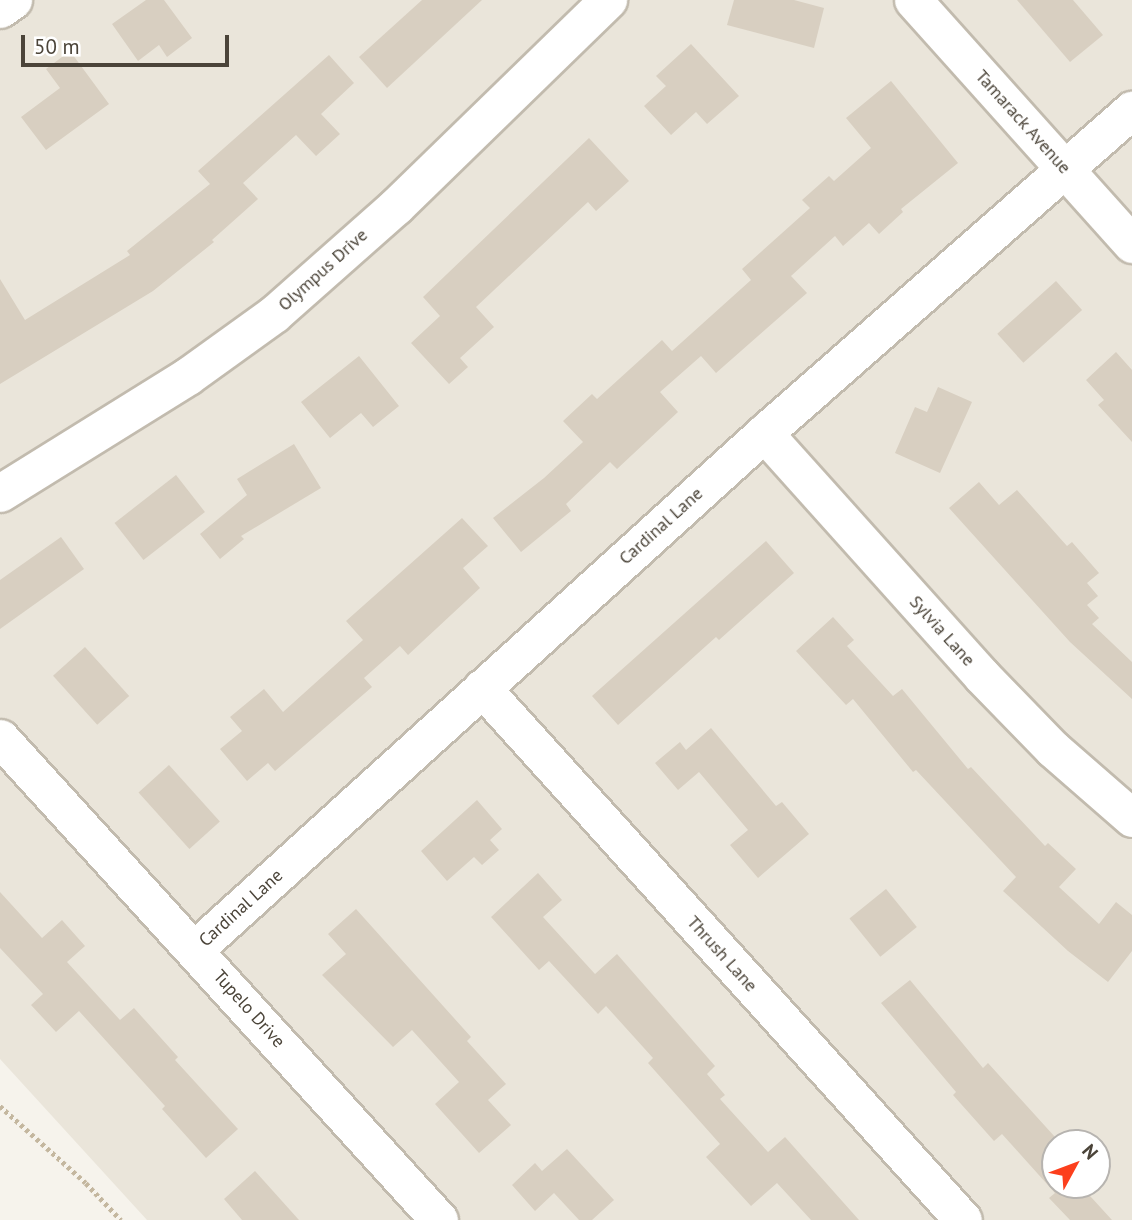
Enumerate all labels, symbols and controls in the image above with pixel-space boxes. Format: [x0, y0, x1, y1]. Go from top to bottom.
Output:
scale bar [24, 21, 233, 65]
text: 50 m [34, 33, 80, 60]
street label: Tamarack Avenue [970, 65, 1076, 179]
street label: Olympus Drive [274, 224, 372, 316]
street label: Cardinal Lane [615, 483, 707, 569]
street label: Sylvia Lane [905, 591, 979, 671]
street label: Cardinal Lane [195, 865, 287, 951]
street label: Thrush Lane [682, 912, 762, 996]
street label: Tupelo Drive [209, 966, 289, 1052]
north arrow [1041, 1129, 1111, 1199]
text: N [1077, 1139, 1103, 1164]

